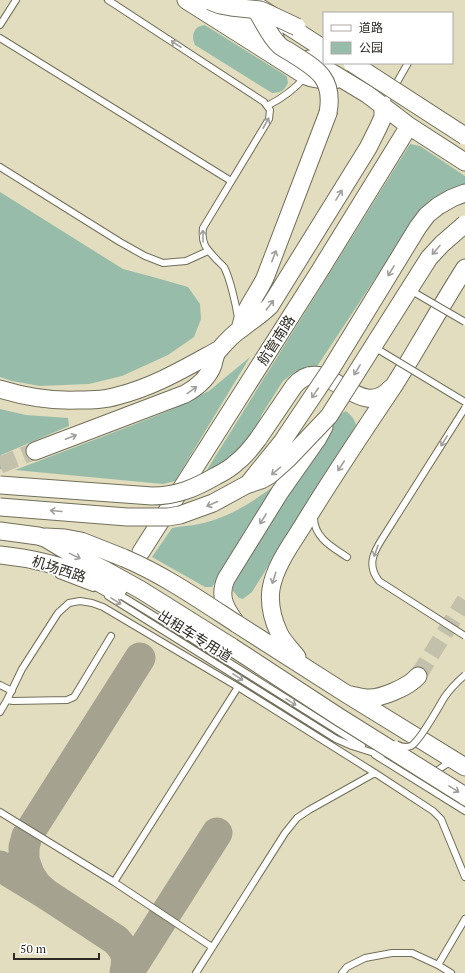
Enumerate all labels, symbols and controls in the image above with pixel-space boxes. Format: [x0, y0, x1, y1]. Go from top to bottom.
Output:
legend [323, 12, 453, 64]
text: 道路 [359, 20, 383, 35]
one-way arrow [170, 40, 181, 48]
text: 公园 [359, 40, 383, 55]
one-way arrow [263, 117, 270, 129]
one-way arrow [335, 189, 343, 201]
one-way arrow [199, 229, 207, 242]
one-way arrow [431, 245, 441, 255]
one-way arrow [270, 251, 278, 263]
one-way arrow [387, 265, 395, 277]
one-way arrow [266, 299, 274, 310]
street label: 航管南路 [252, 311, 299, 368]
one-way arrow [353, 364, 361, 375]
one-way arrow [186, 385, 197, 394]
one-way arrow [311, 388, 319, 399]
one-way arrow [65, 433, 77, 441]
one-way arrow [440, 435, 448, 446]
one-way arrow [336, 460, 344, 472]
one-way arrow [271, 466, 281, 475]
one-way arrow [206, 501, 218, 508]
one-way arrow [50, 508, 63, 515]
one-way arrow [259, 513, 267, 524]
one-way arrow [371, 545, 379, 557]
street label: 机场西路 [30, 551, 89, 586]
one-way arrow [69, 553, 81, 560]
one-way arrow [270, 571, 278, 583]
one-way arrow [110, 597, 121, 605]
street label: 出租车专用道 [155, 605, 236, 666]
one-way arrow [232, 673, 243, 681]
one-way arrow [285, 698, 296, 706]
one-way arrow [448, 785, 459, 793]
scale bar [14, 935, 99, 961]
text: 50 m [20, 941, 47, 956]

